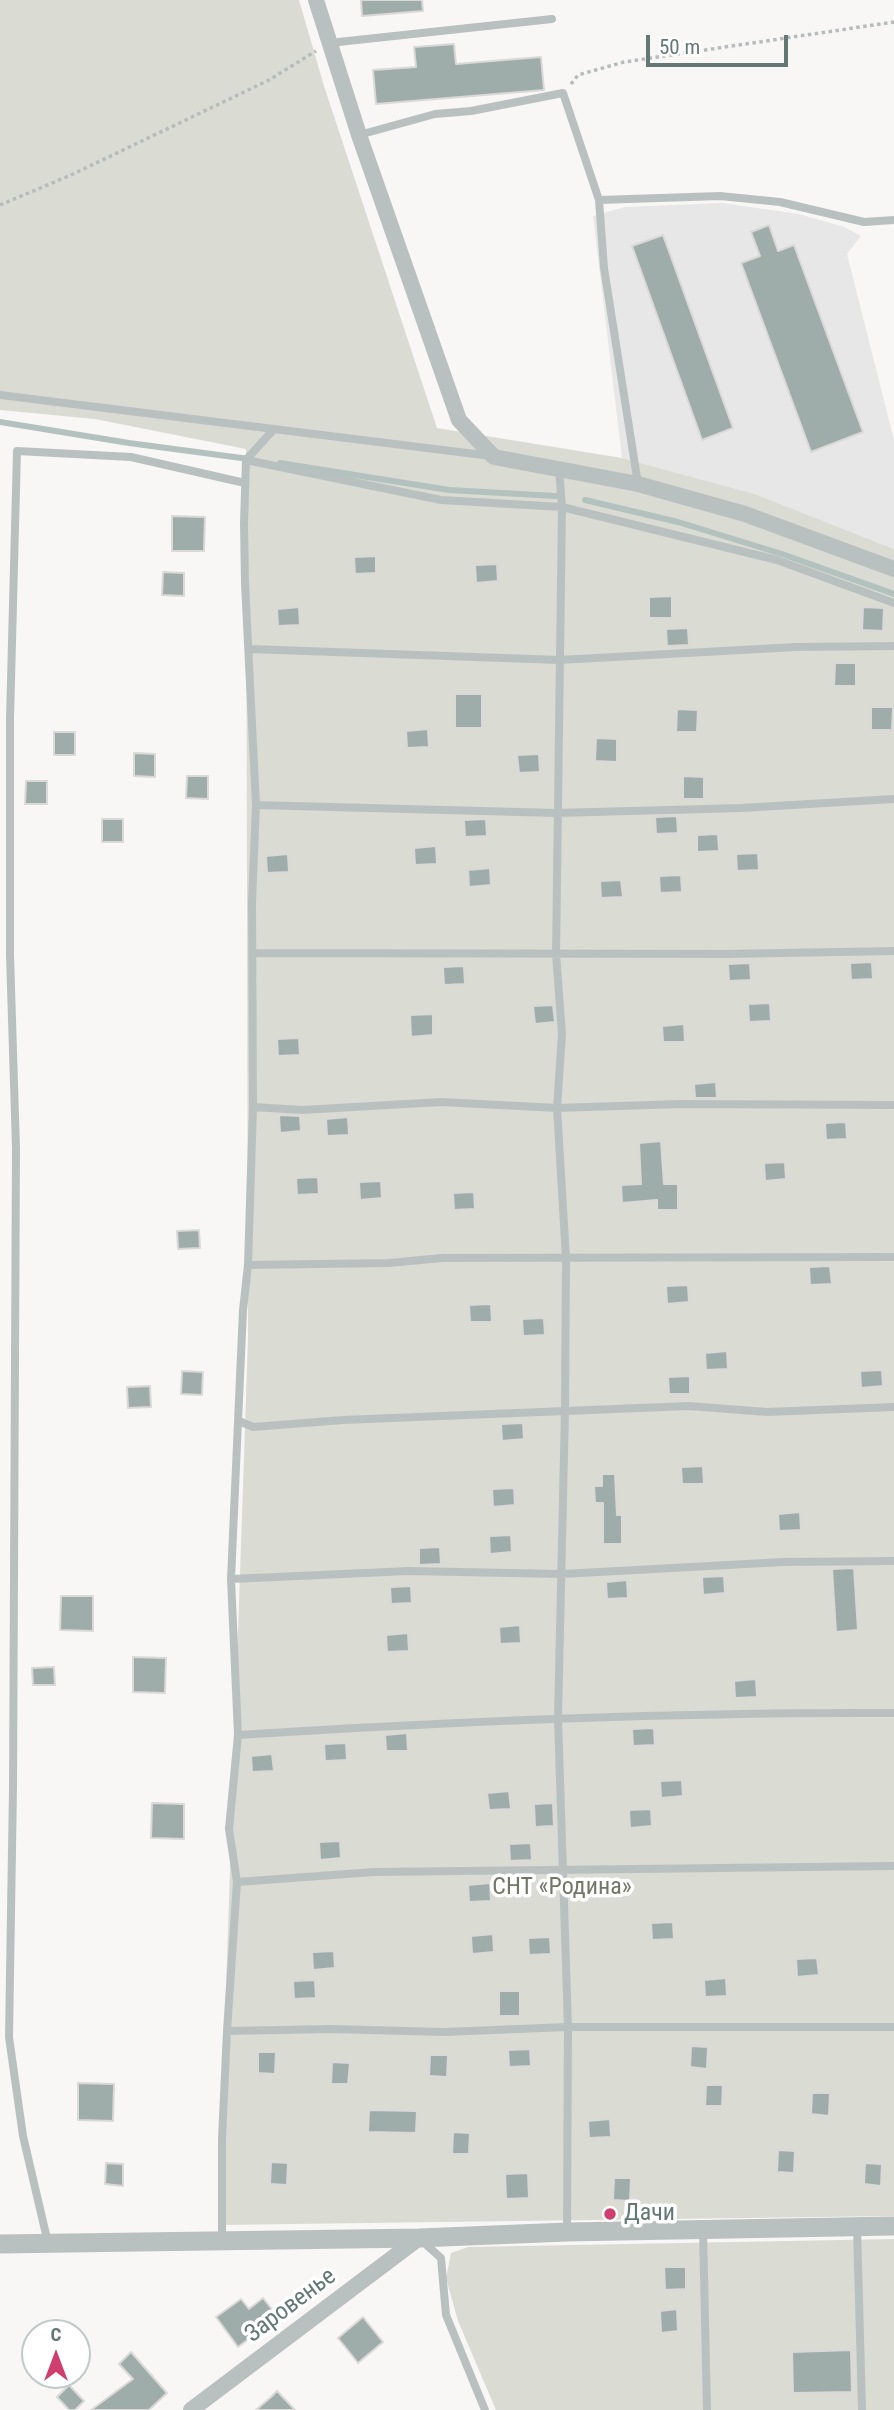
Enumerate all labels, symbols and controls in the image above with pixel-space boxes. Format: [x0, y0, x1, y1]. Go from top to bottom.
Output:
scale bar [649, 21, 791, 65]
text: 50 m [659, 35, 700, 59]
park label: СНТ «Родина» [492, 1874, 632, 1902]
place label: Дачи [624, 2200, 675, 2228]
marker: Дачи [602, 2206, 618, 2222]
street label: Заровенье [240, 2263, 342, 2349]
north arrow [21, 2319, 91, 2389]
text: С [51, 2323, 61, 2346]

